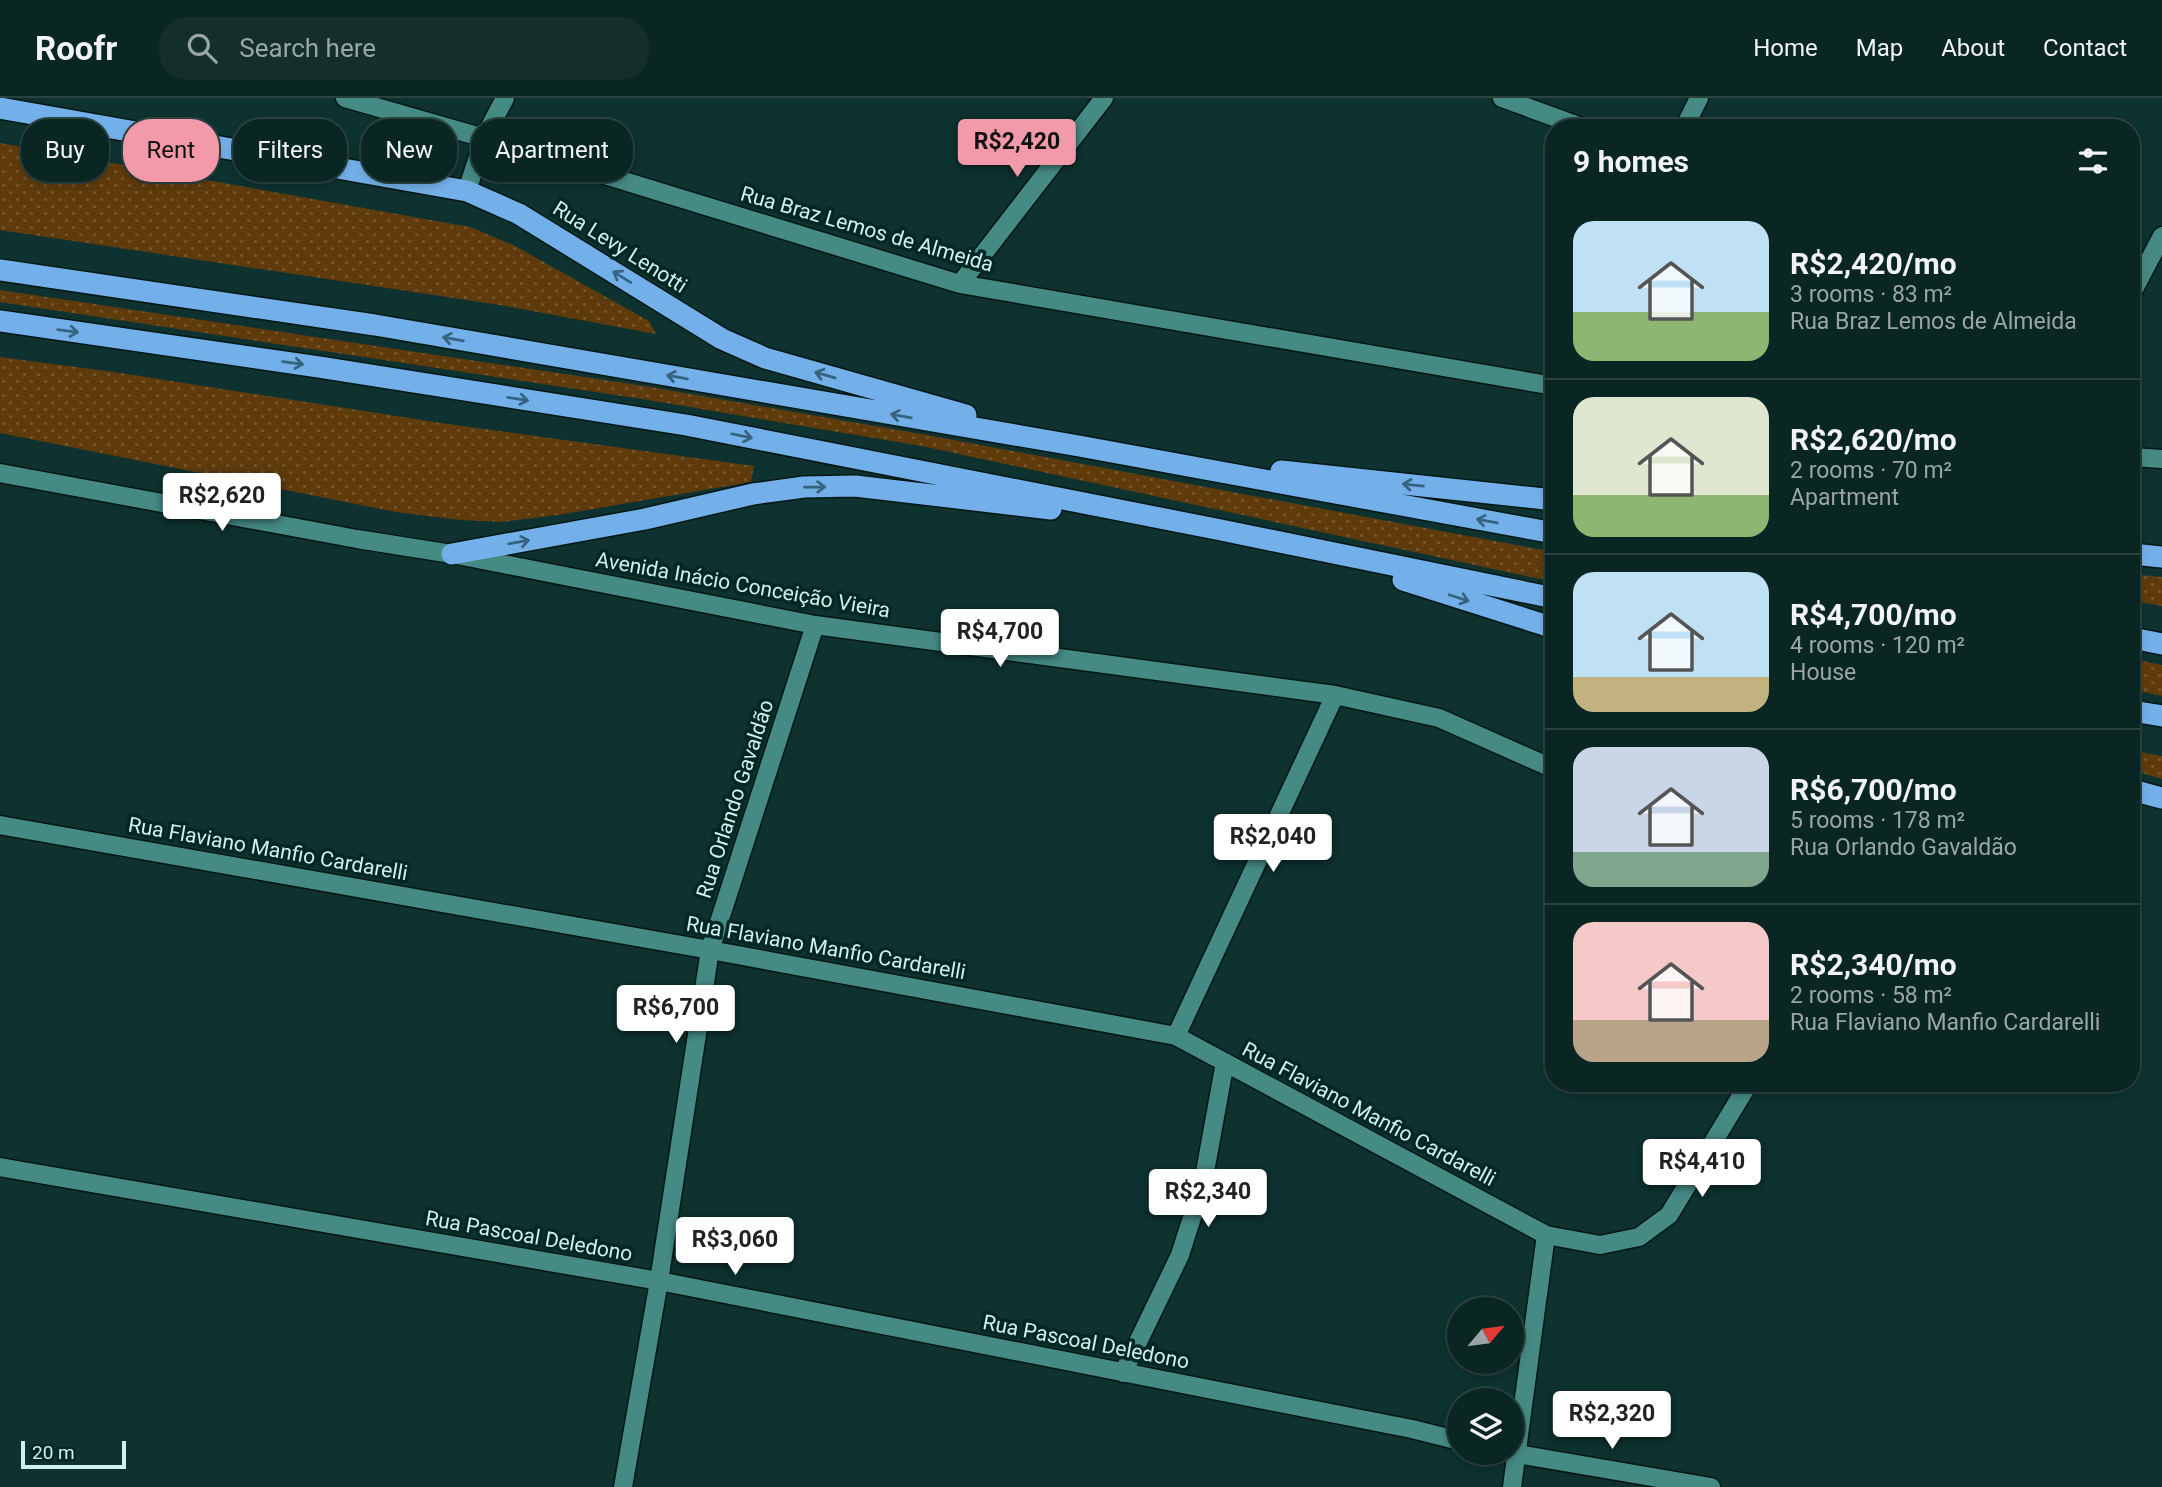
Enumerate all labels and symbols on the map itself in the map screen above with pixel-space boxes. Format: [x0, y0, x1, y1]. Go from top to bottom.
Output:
pin: R$2,420 [952, 120, 1082, 179]
street label: Rua Braz Lemos de Almeida [738, 181, 996, 277]
street label: Rua Levy Lenotti [548, 196, 692, 298]
one-way arrow [612, 269, 632, 283]
one-way arrow [56, 325, 78, 338]
one-way arrow [442, 332, 465, 345]
one-way arrow [281, 357, 304, 370]
one-way arrow [814, 368, 837, 381]
one-way arrow [666, 370, 689, 383]
one-way arrow [506, 392, 528, 405]
one-way arrow [890, 409, 913, 422]
one-way arrow [730, 430, 753, 443]
pin: R$2,620 [157, 474, 287, 533]
one-way arrow [1402, 478, 1425, 491]
one-way arrow [803, 480, 826, 493]
one-way arrow [1476, 514, 1499, 527]
one-way arrow [507, 535, 530, 548]
street label: Avenida Inácio Conceição Vieira [594, 547, 892, 623]
one-way arrow [1448, 592, 1470, 605]
pin: R$4,700 [935, 610, 1065, 669]
street label: Rua Orlando Gavaldão [692, 697, 778, 901]
street label: Rua Flaviano Manfio Cardarelli [126, 813, 410, 885]
pin: R$2,040 [1208, 814, 1338, 874]
street label: Rua Flaviano Manfio Cardarelli [684, 912, 968, 984]
pin: R$6,700 [611, 986, 741, 1045]
street label: Rua Flaviano Manfio Cardarelli [1238, 1037, 1500, 1191]
pin: R$4,410 [1637, 1140, 1767, 1199]
pin: R$2,340 [1143, 1170, 1273, 1229]
street label: Rua Pascoal Deledono [424, 1206, 634, 1266]
pin: R$3,060 [670, 1218, 800, 1277]
north arrow [1447, 1297, 1524, 1374]
street label: Rua Pascoal Deledono [981, 1310, 1191, 1374]
pin: R$2,320 [1547, 1392, 1677, 1451]
scale bar [21, 1438, 126, 1470]

